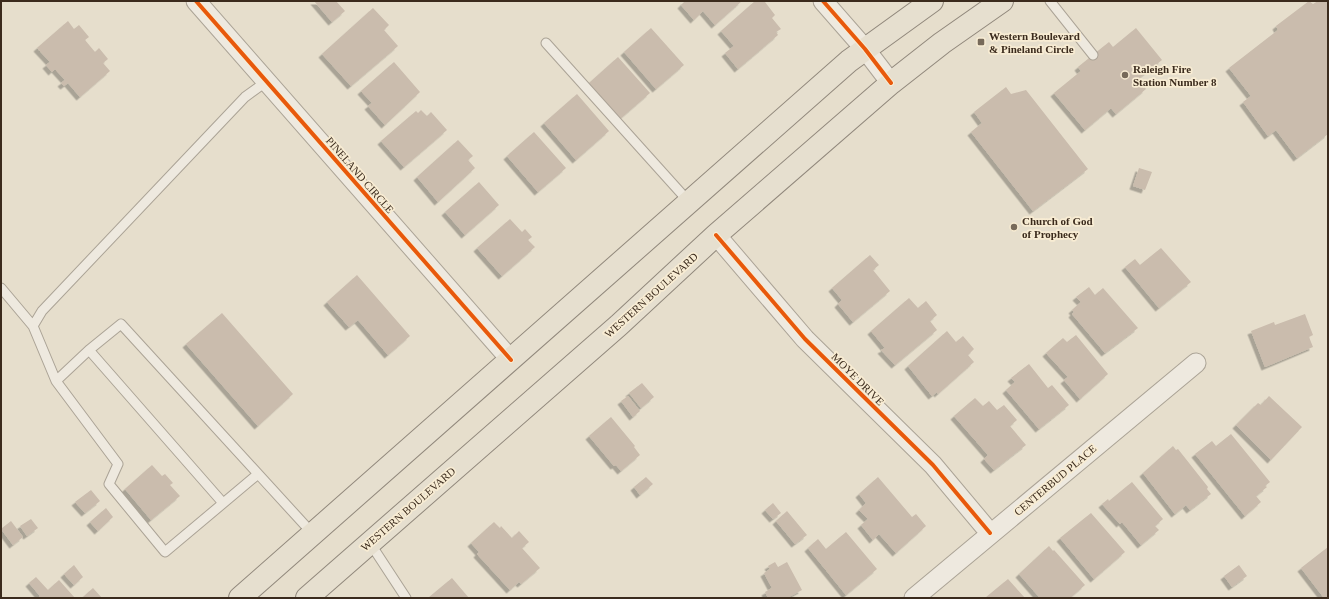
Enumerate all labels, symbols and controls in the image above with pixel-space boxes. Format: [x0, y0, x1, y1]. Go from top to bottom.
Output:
place label: Western Boulevard & Pineland Circle [989, 30, 1080, 55]
marker: Western Boulevard & Pineland Circle [976, 37, 986, 47]
place label: Raleigh Fire Station Number 8 [1133, 63, 1217, 88]
marker: Raleigh Fire Station Number 8 [1120, 70, 1130, 80]
street label: PINELAND CIRCLE [324, 135, 396, 216]
place label: Church of God of Prophecy [1022, 215, 1093, 240]
marker: Church of God of Prophecy [1009, 222, 1019, 232]
street label: WESTERN BOULEVARD [602, 250, 700, 340]
street label: MOYE DRIVE [829, 350, 887, 408]
street label: CENTERBUD PLACE [1011, 442, 1099, 518]
street label: WESTERN BOULEVARD [358, 465, 458, 553]

